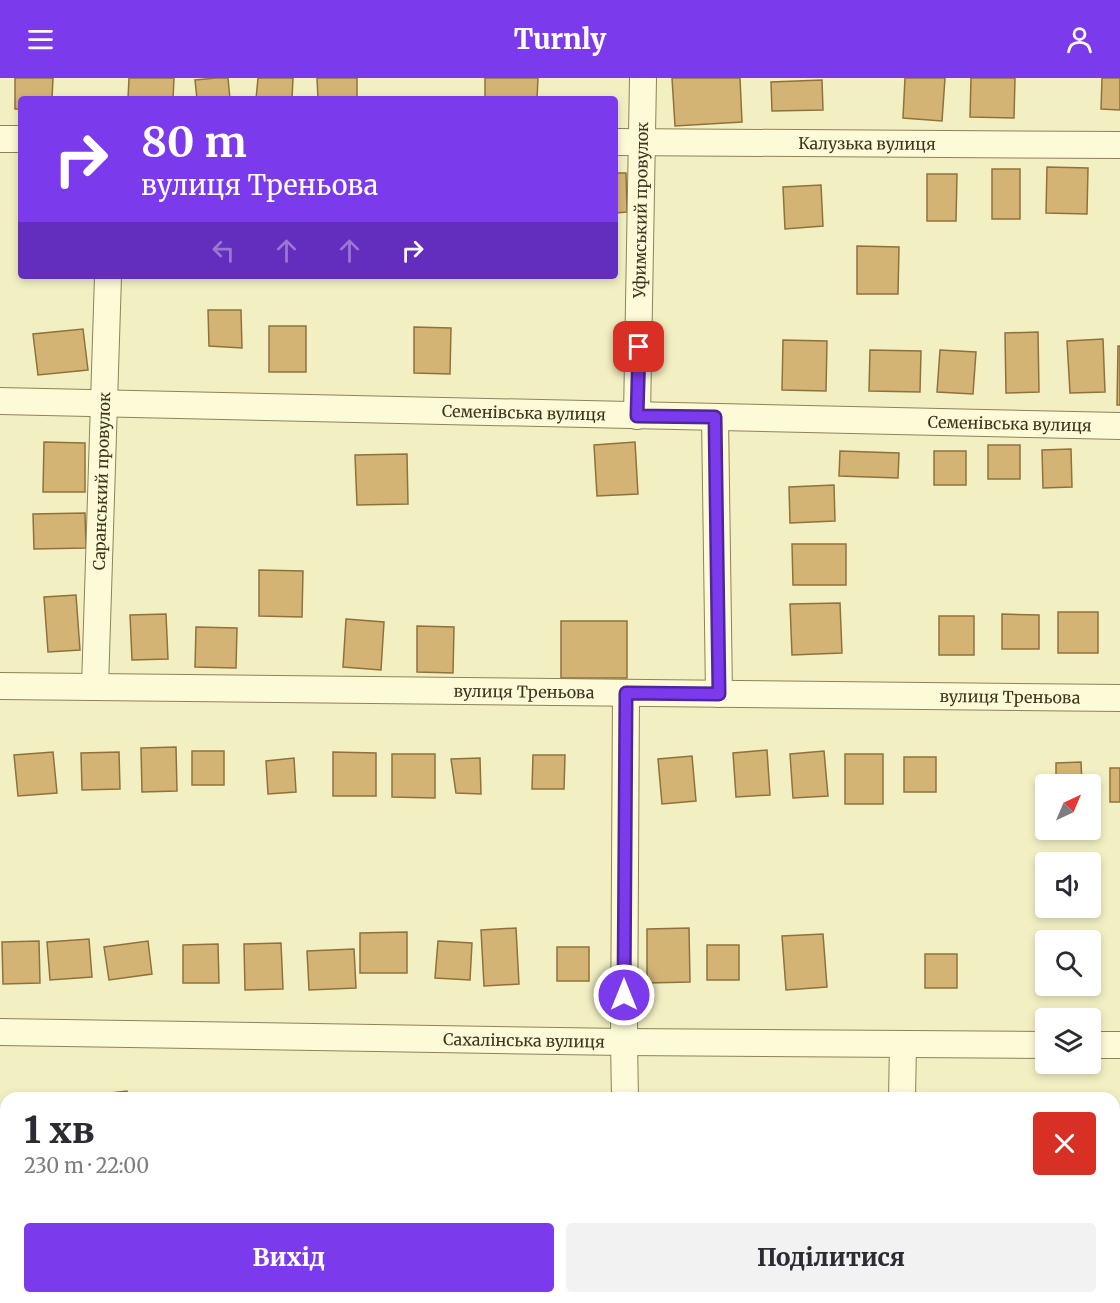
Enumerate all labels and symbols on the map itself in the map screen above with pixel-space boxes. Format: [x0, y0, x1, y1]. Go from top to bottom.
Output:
street label: Уфимський провулок [629, 122, 652, 299]
street label: Калузька вулиця [798, 133, 936, 154]
pin [613, 321, 664, 372]
street label: Саранський провулок [89, 392, 114, 571]
street label: Семенівська вулиця [442, 401, 606, 425]
street label: Семенівська вулиця [928, 412, 1092, 435]
street label: вулиця Треньова [454, 681, 595, 702]
street label: вулиця Треньова [939, 686, 1081, 708]
north arrow [1035, 774, 1101, 840]
position arrow [592, 963, 656, 1027]
street label: Сахалінська вулиця [443, 1029, 605, 1052]

